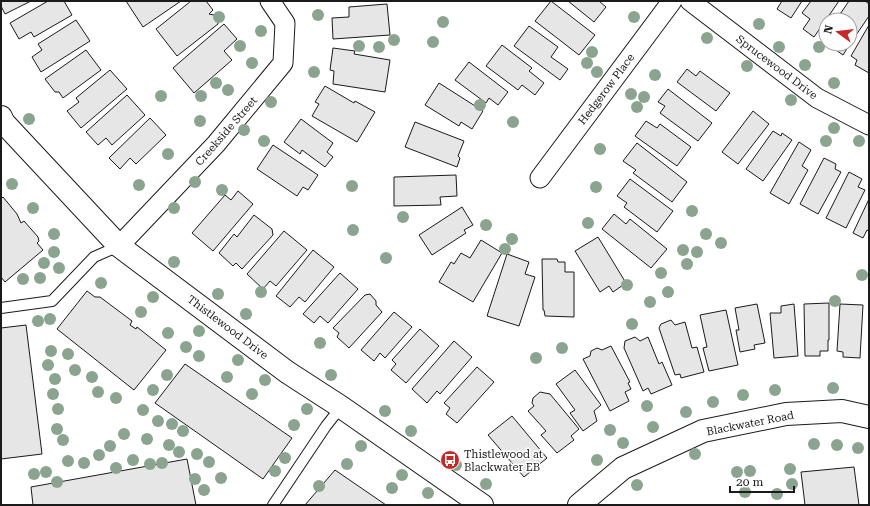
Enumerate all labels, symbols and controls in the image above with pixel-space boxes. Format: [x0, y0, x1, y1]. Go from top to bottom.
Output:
north arrow [818, 12, 858, 52]
text: N [821, 23, 836, 35]
street label: Sprucewood Drive [733, 33, 820, 102]
street label: Hedgerow Place [575, 51, 637, 127]
street label: Creekside Street [193, 94, 260, 169]
street label: Thistlewood Drive [185, 293, 271, 362]
street label: Blackwater Road [705, 409, 795, 438]
place label: Thistlewood at Blackwater EB [464, 448, 543, 474]
bus stop icon: Thistlewood at Blackwater EB [439, 449, 461, 471]
scale bar [730, 468, 794, 494]
text: 20 m [736, 475, 763, 489]

